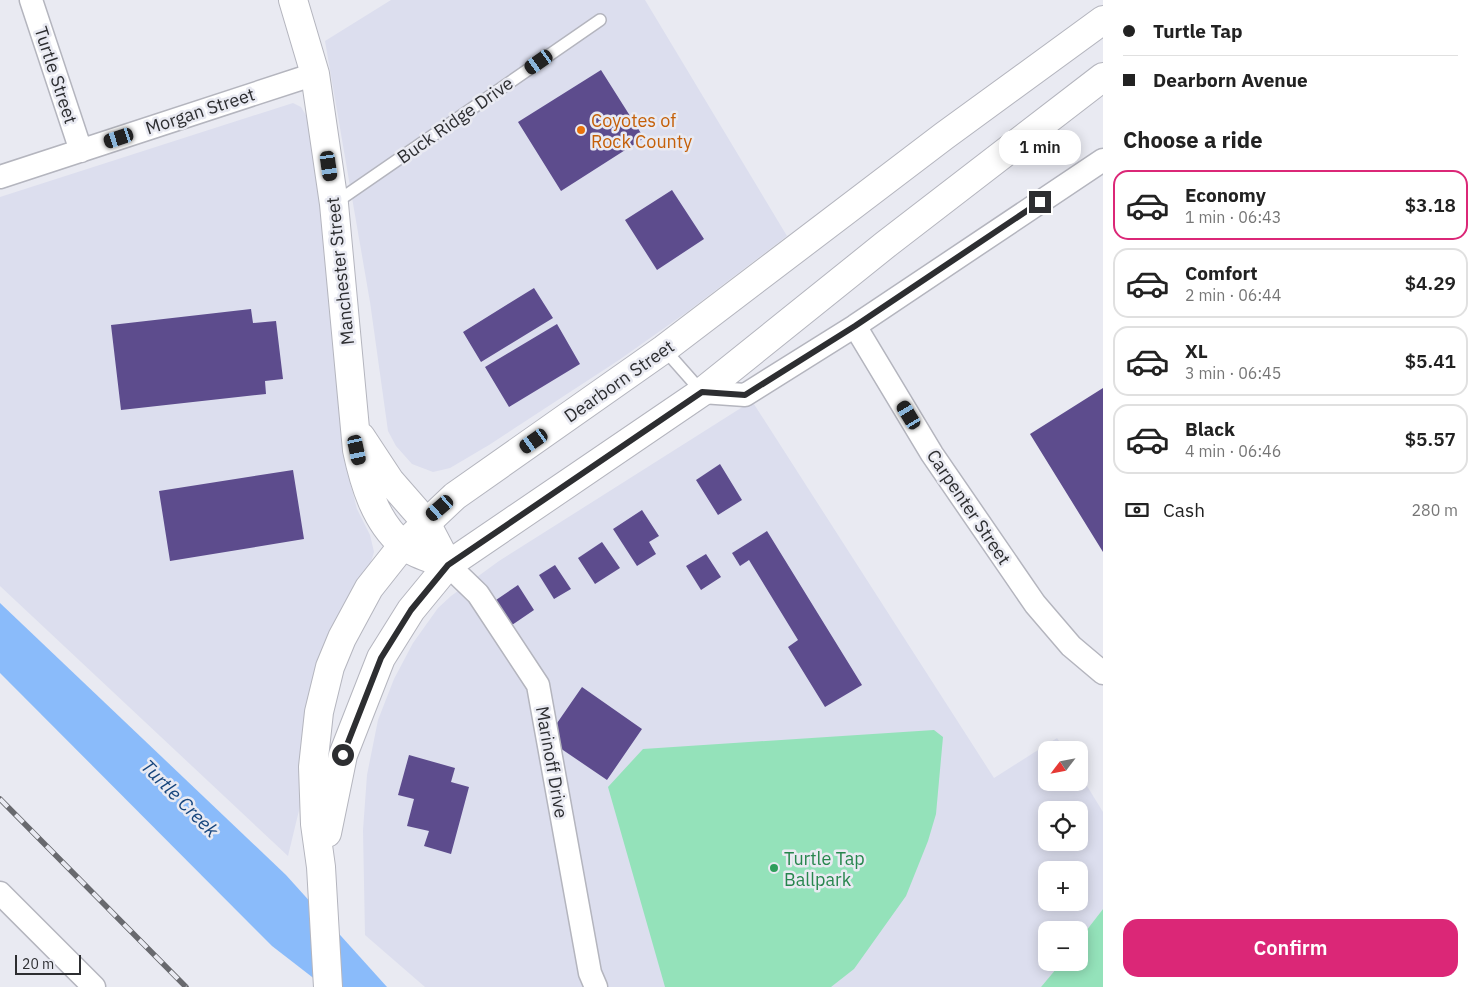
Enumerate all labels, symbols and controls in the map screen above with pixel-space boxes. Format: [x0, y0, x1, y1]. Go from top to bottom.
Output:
text: Turtle Tap [1153, 19, 1243, 43]
street label: Turtle Street [29, 23, 83, 127]
car [522, 47, 555, 77]
text: Dearborn Avenue [1153, 68, 1308, 92]
street label: Buck Ridge Drive [392, 71, 518, 169]
street label: Morgan Street [142, 82, 258, 140]
place label: Coyotes of Rock County [591, 109, 692, 153]
marker: Coyotes of Rock County [575, 124, 587, 136]
text: Choose a ride [1123, 125, 1263, 154]
car [102, 126, 135, 150]
callout: 1 min [999, 130, 1081, 164]
text: 1 min [1019, 137, 1061, 157]
car [319, 150, 338, 182]
icon: car [1125, 183, 1170, 228]
text: Economy [1185, 183, 1266, 207]
route end [1029, 191, 1051, 213]
text: $3.18 [1405, 193, 1456, 217]
street label: Manchester Street [321, 196, 359, 346]
text: 1 min · 06:43 [1185, 207, 1281, 227]
icon: car [1125, 261, 1170, 306]
text: Comfort [1185, 261, 1258, 285]
text: $4.29 [1405, 271, 1456, 295]
text: 2 min · 06:44 [1185, 285, 1281, 305]
street label: Dearborn Street [560, 335, 678, 427]
icon: car [1125, 339, 1170, 384]
text: XL [1185, 339, 1208, 363]
text: $5.41 [1405, 349, 1456, 373]
text: 3 min · 06:45 [1185, 363, 1281, 383]
car [894, 398, 923, 432]
icon: car [1125, 417, 1170, 462]
text: Black [1185, 417, 1235, 441]
car [517, 426, 550, 456]
text: $5.57 [1405, 427, 1456, 451]
car [346, 434, 367, 466]
text: 4 min · 06:46 [1185, 441, 1281, 461]
street label: Carpenter Street [922, 445, 1016, 569]
car [423, 492, 456, 524]
icon: cash [1123, 496, 1151, 524]
text: Cash [1163, 498, 1205, 522]
text: 280 m [1411, 500, 1458, 520]
street label: Marinoff Drive [531, 704, 573, 820]
north arrow [1038, 741, 1088, 791]
map controls [1038, 741, 1088, 971]
route start [332, 744, 354, 766]
water label: Turtle Creek [136, 754, 225, 843]
button: locate [1038, 801, 1088, 851]
place label: Turtle Tap Ballpark [784, 847, 865, 891]
button: + [1038, 861, 1088, 911]
marker: Turtle Tap Ballpark [768, 862, 780, 874]
button: Confirm [1123, 919, 1458, 977]
button: − [1038, 921, 1088, 971]
scale bar [15, 952, 81, 975]
text: 20 m [22, 955, 54, 973]

